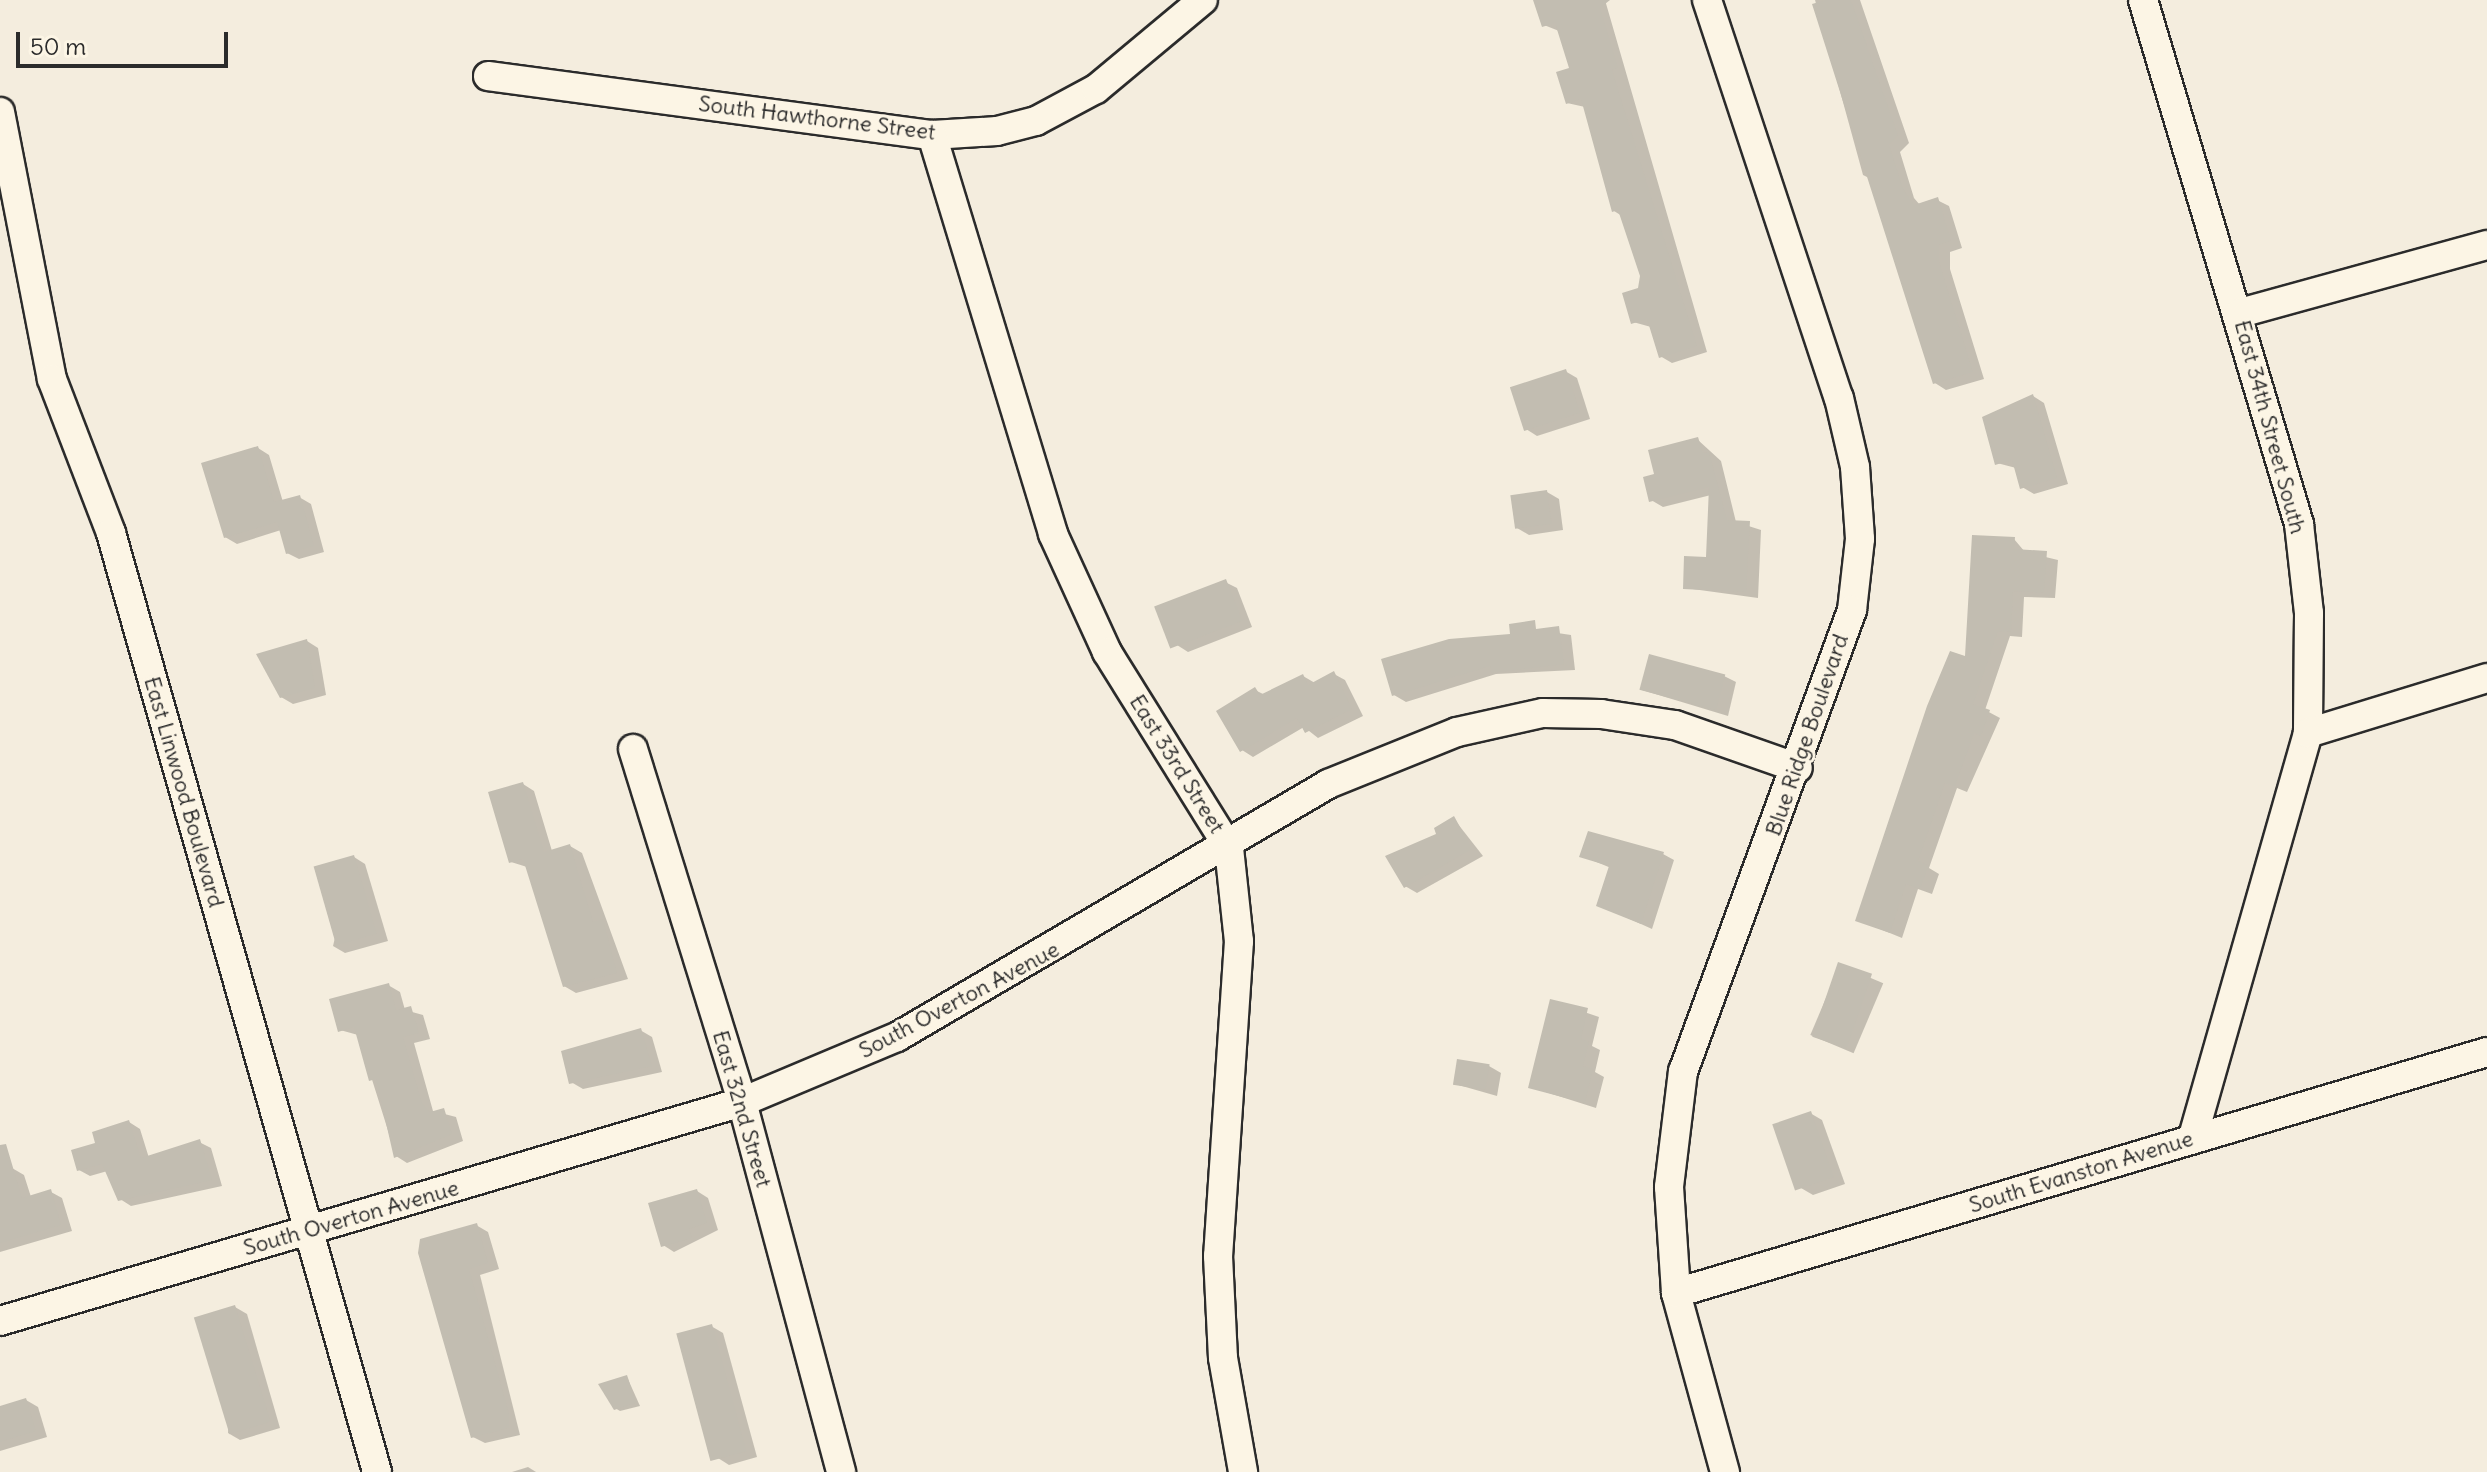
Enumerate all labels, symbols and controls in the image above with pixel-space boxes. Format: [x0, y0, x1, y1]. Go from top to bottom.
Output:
scale bar [20, 16, 232, 66]
text: 50 m [30, 31, 86, 61]
street label: South Hawthorne Street [697, 90, 937, 146]
street label: East 34th Street South [2229, 317, 2311, 537]
street label: Blue Ridge Boulevard [1760, 631, 1854, 839]
street label: East Linwood Boulevard [138, 674, 230, 910]
street label: East 33rd Street [1124, 690, 1230, 838]
street label: South Overton Avenue [854, 936, 1064, 1064]
street label: East 32nd Street [707, 1027, 777, 1191]
street label: South Evanston Avenue [1966, 1125, 2196, 1219]
street label: South Overton Avenue [240, 1175, 462, 1261]

